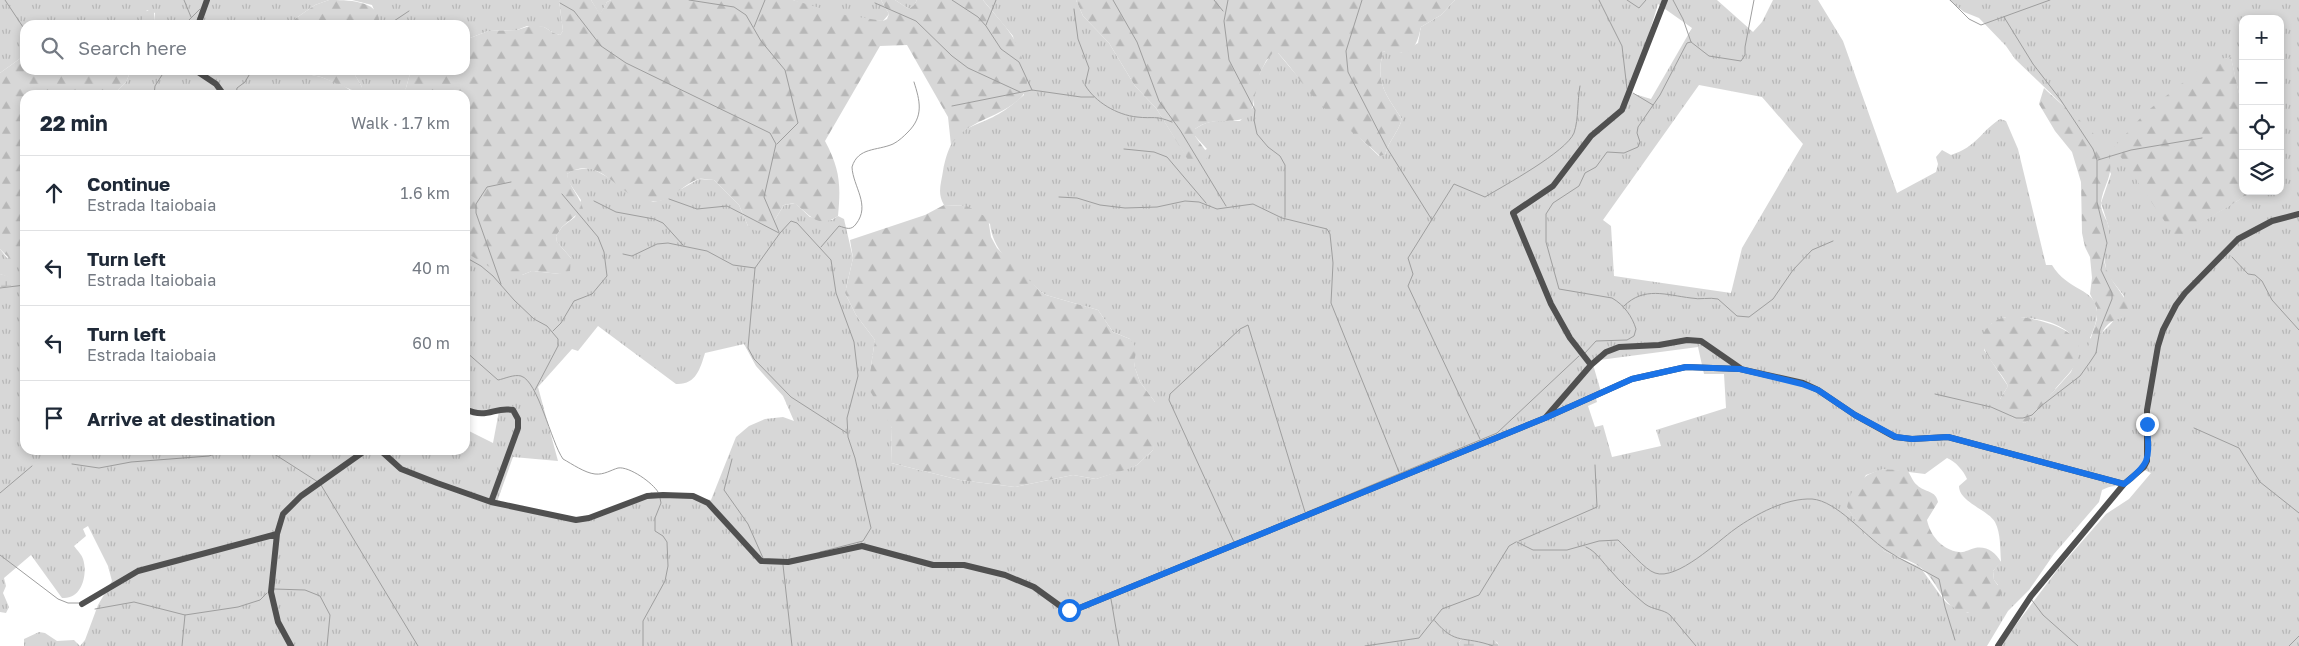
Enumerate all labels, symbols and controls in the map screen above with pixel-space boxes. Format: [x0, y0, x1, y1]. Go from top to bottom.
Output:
map controls [2239, 15, 2284, 195]
button: + [2239, 15, 2284, 60]
search box [20, 20, 470, 75]
icon: search [38, 34, 66, 62]
text: Search here [78, 36, 187, 59]
button: − [2239, 60, 2284, 105]
button: locate [2239, 105, 2284, 150]
text: 22 min [40, 110, 108, 136]
text: Walk · 1.7 km [351, 113, 450, 133]
button: layers [2239, 150, 2284, 195]
text: Continue [87, 172, 170, 195]
icon: ahead [40, 179, 68, 207]
text: 1.6 km [401, 183, 450, 203]
text: Estrada Itaiobaia [87, 195, 216, 215]
text: Turn left [87, 247, 166, 270]
icon: left [40, 254, 68, 282]
text: 40 m [412, 258, 450, 278]
text: Estrada Itaiobaia [87, 270, 216, 290]
text: Turn left [87, 322, 166, 345]
icon: left [40, 329, 68, 357]
text: 60 m [412, 333, 450, 353]
text: Estrada Itaiobaia [87, 345, 216, 365]
icon: arrive [40, 404, 68, 432]
text: Arrive at destination [87, 407, 275, 430]
route end [2136, 413, 2159, 436]
route start [1058, 599, 1081, 622]

